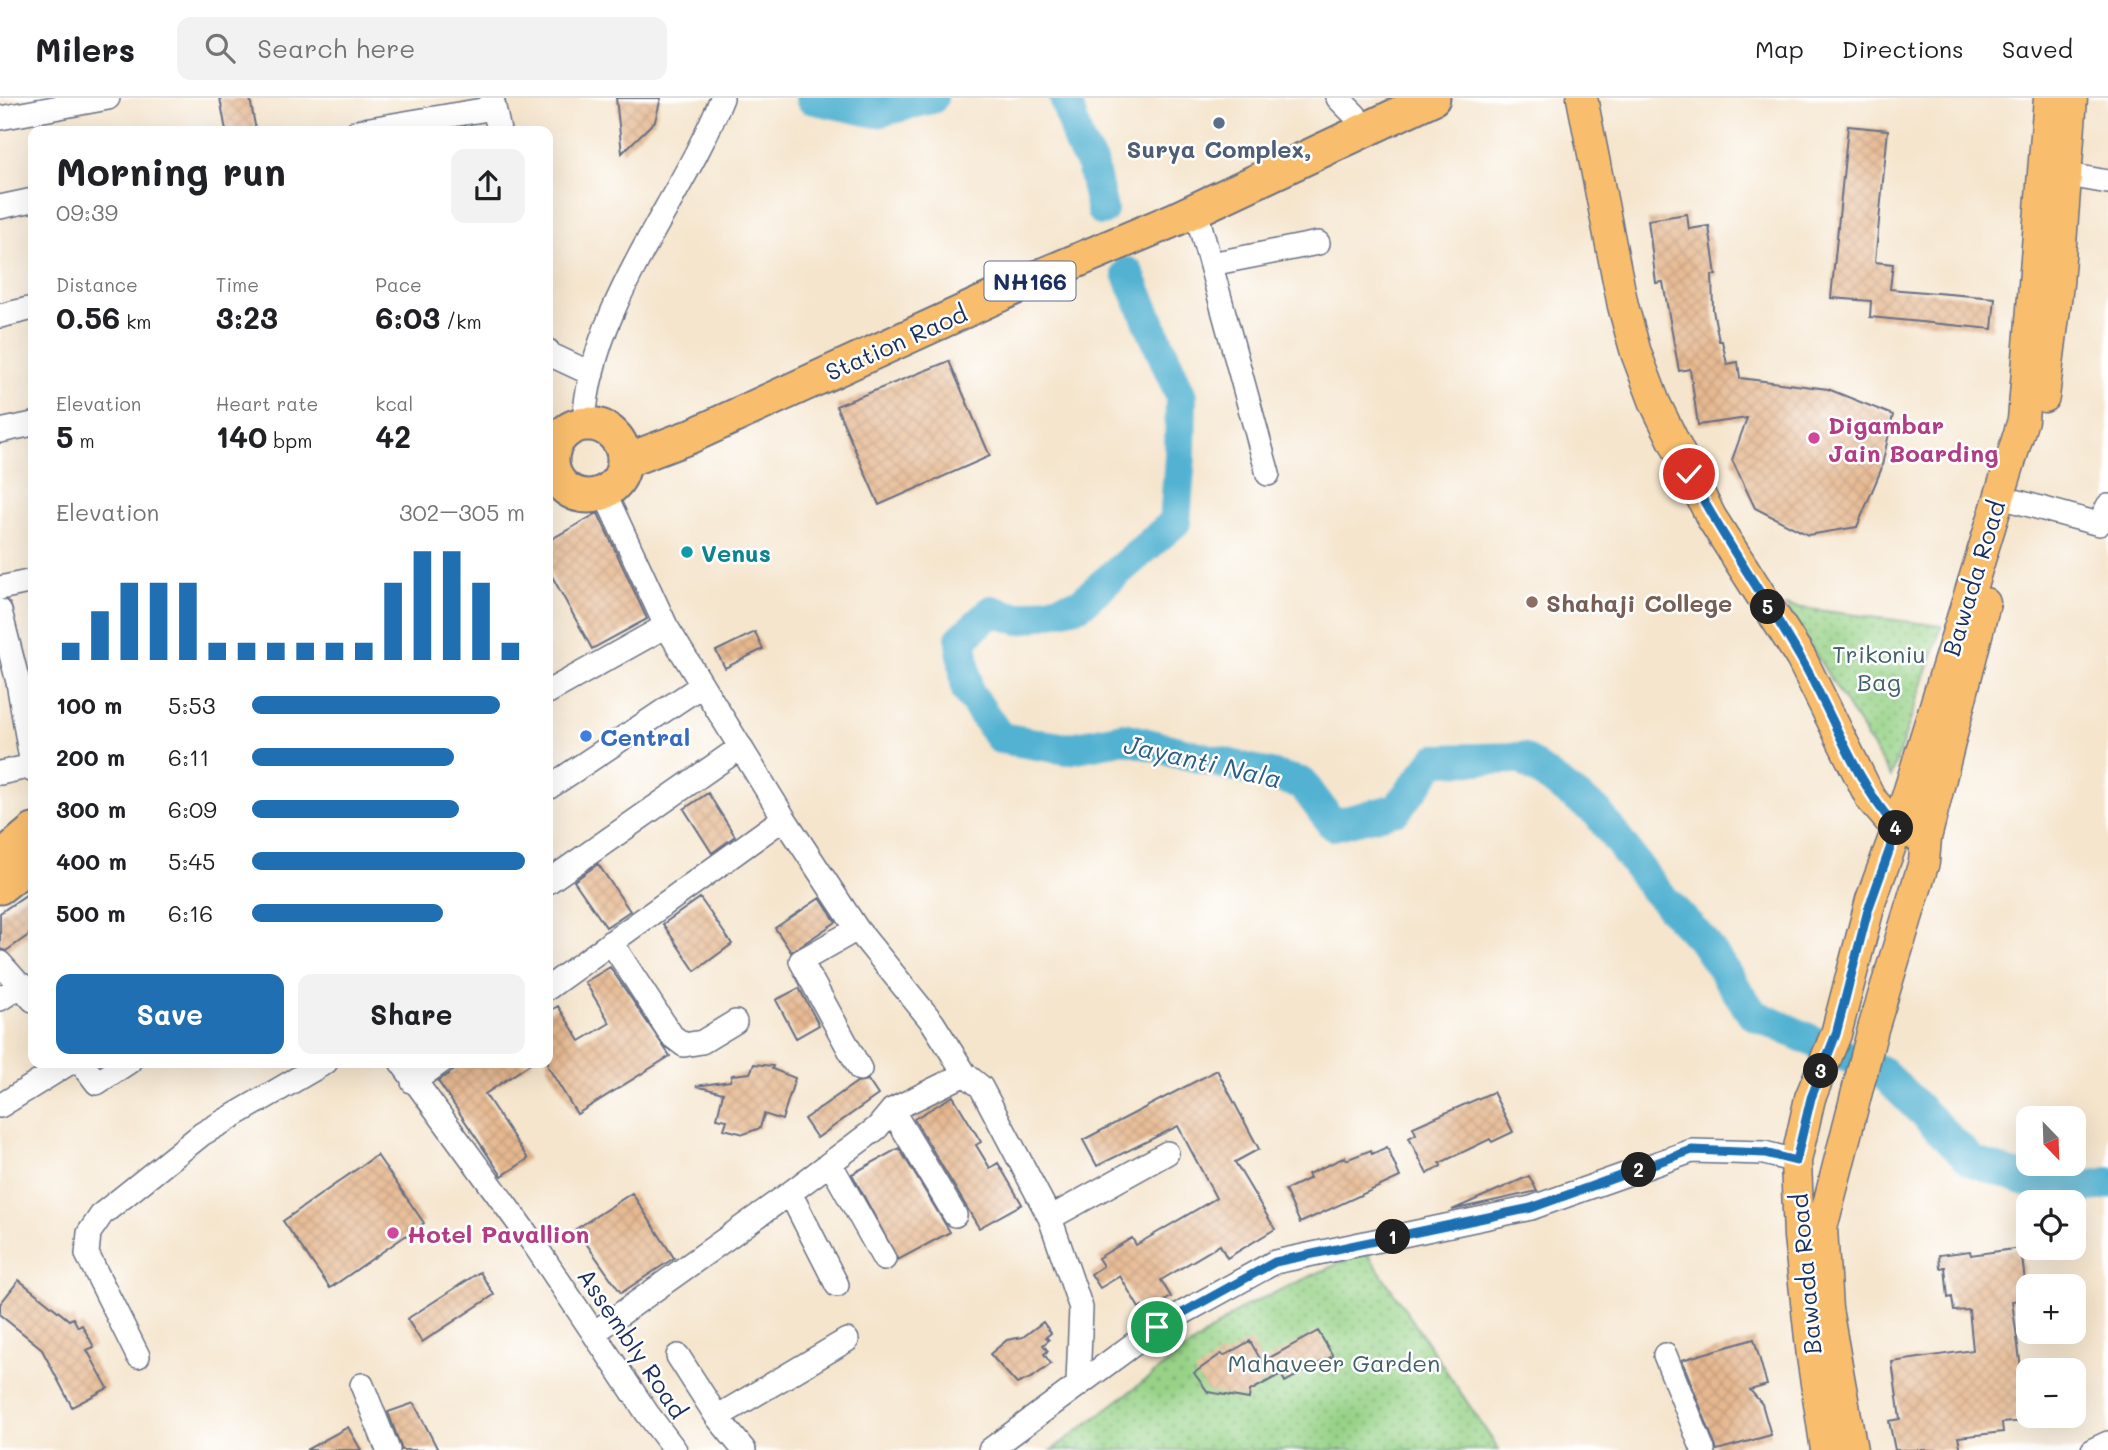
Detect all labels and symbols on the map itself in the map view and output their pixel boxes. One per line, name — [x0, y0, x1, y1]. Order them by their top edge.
marker: Surya Complex, — [1211, 115, 1227, 131]
place label: Surya Complex, — [1127, 133, 1312, 164]
road number: NH166 — [984, 262, 1076, 300]
street label: Station Raod — [820, 297, 972, 387]
place label: Digambar Jain Boarding — [1828, 409, 1998, 468]
marker: Digambar Jain Boarding — [1806, 430, 1822, 446]
pin — [1659, 444, 1719, 504]
street label: Bawada Road — [1935, 496, 2011, 660]
place label: Venus — [701, 537, 771, 568]
marker: Venus — [679, 544, 695, 560]
place label: Shahaji College — [1546, 587, 1732, 618]
pin: 5 — [1750, 589, 1786, 624]
marker: Shahaji College — [1524, 594, 1540, 610]
park label: Trikoniu Bag — [1832, 638, 1926, 697]
place label: Central — [600, 721, 690, 752]
water label: Jayanti Nala — [1121, 726, 1285, 796]
marker: Central — [578, 728, 594, 744]
pin: 4 — [1878, 810, 1913, 846]
pin: 3 — [1804, 1054, 1839, 1088]
north arrow — [2016, 1106, 2086, 1176]
pin: 2 — [1622, 1152, 1656, 1188]
street label: Bawada Road — [1783, 1192, 1827, 1356]
place label: Hotel Pavallion — [407, 1218, 589, 1249]
pin: 1 — [1376, 1220, 1410, 1254]
marker: Hotel Pavallion — [385, 1225, 401, 1241]
street label: Assembly Road — [571, 1262, 695, 1424]
pin — [1127, 1297, 1187, 1357]
park label: Mahaveer Garden — [1228, 1347, 1440, 1378]

